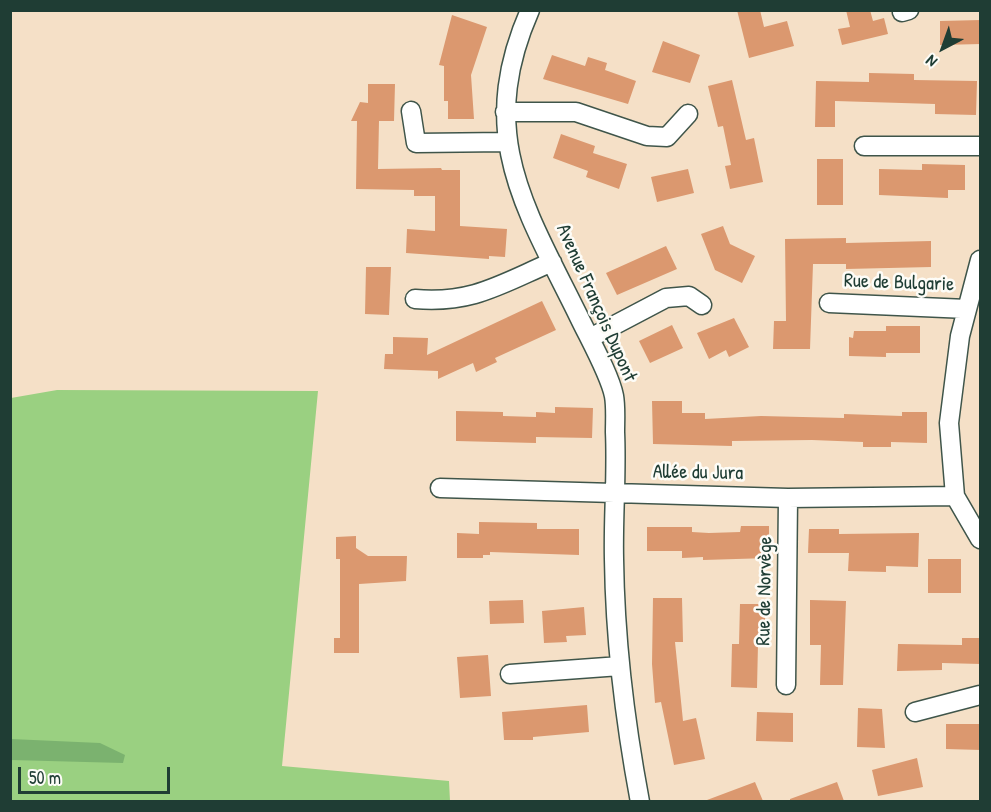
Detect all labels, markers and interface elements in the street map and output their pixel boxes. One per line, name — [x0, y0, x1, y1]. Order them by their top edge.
north arrow — [913, 18, 973, 78]
text: N — [921, 50, 942, 73]
street label: Avenue François Dupont — [550, 220, 642, 386]
street label: Rue de Bulgarie — [843, 269, 955, 297]
street label: Allée du Jura — [653, 460, 743, 486]
street label: Rue de Norvège — [752, 536, 778, 646]
scale bar — [21, 755, 172, 793]
text: 50 m — [29, 765, 61, 790]

